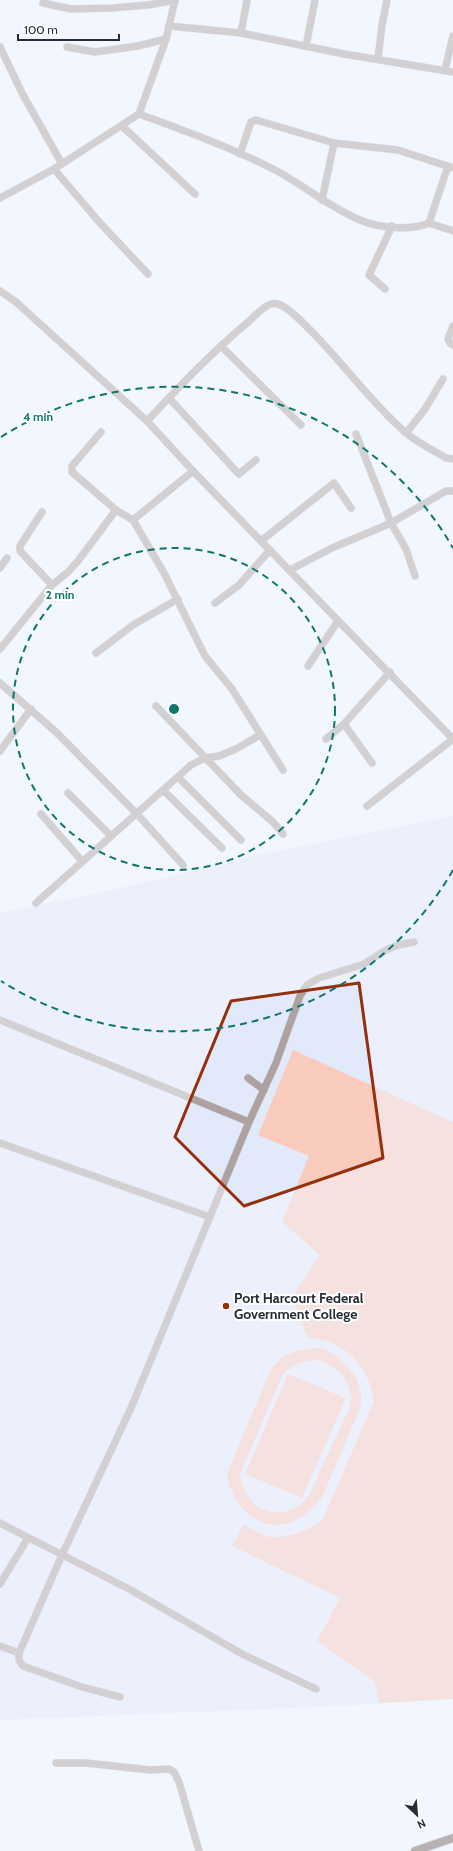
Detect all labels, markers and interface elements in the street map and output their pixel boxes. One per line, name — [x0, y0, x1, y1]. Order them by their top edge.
scale bar — [18, 16, 119, 42]
text: 100 m — [24, 22, 58, 37]
text: 4 min — [23, 409, 53, 424]
text: 2 min — [46, 587, 74, 602]
centre of rings — [167, 702, 181, 716]
place label: Port Harcourt Federal Government College — [234, 1289, 364, 1323]
marker: Port Harcourt Federal Government College — [221, 1301, 231, 1311]
north arrow — [397, 1795, 437, 1835]
text: N — [415, 1816, 428, 1832]

